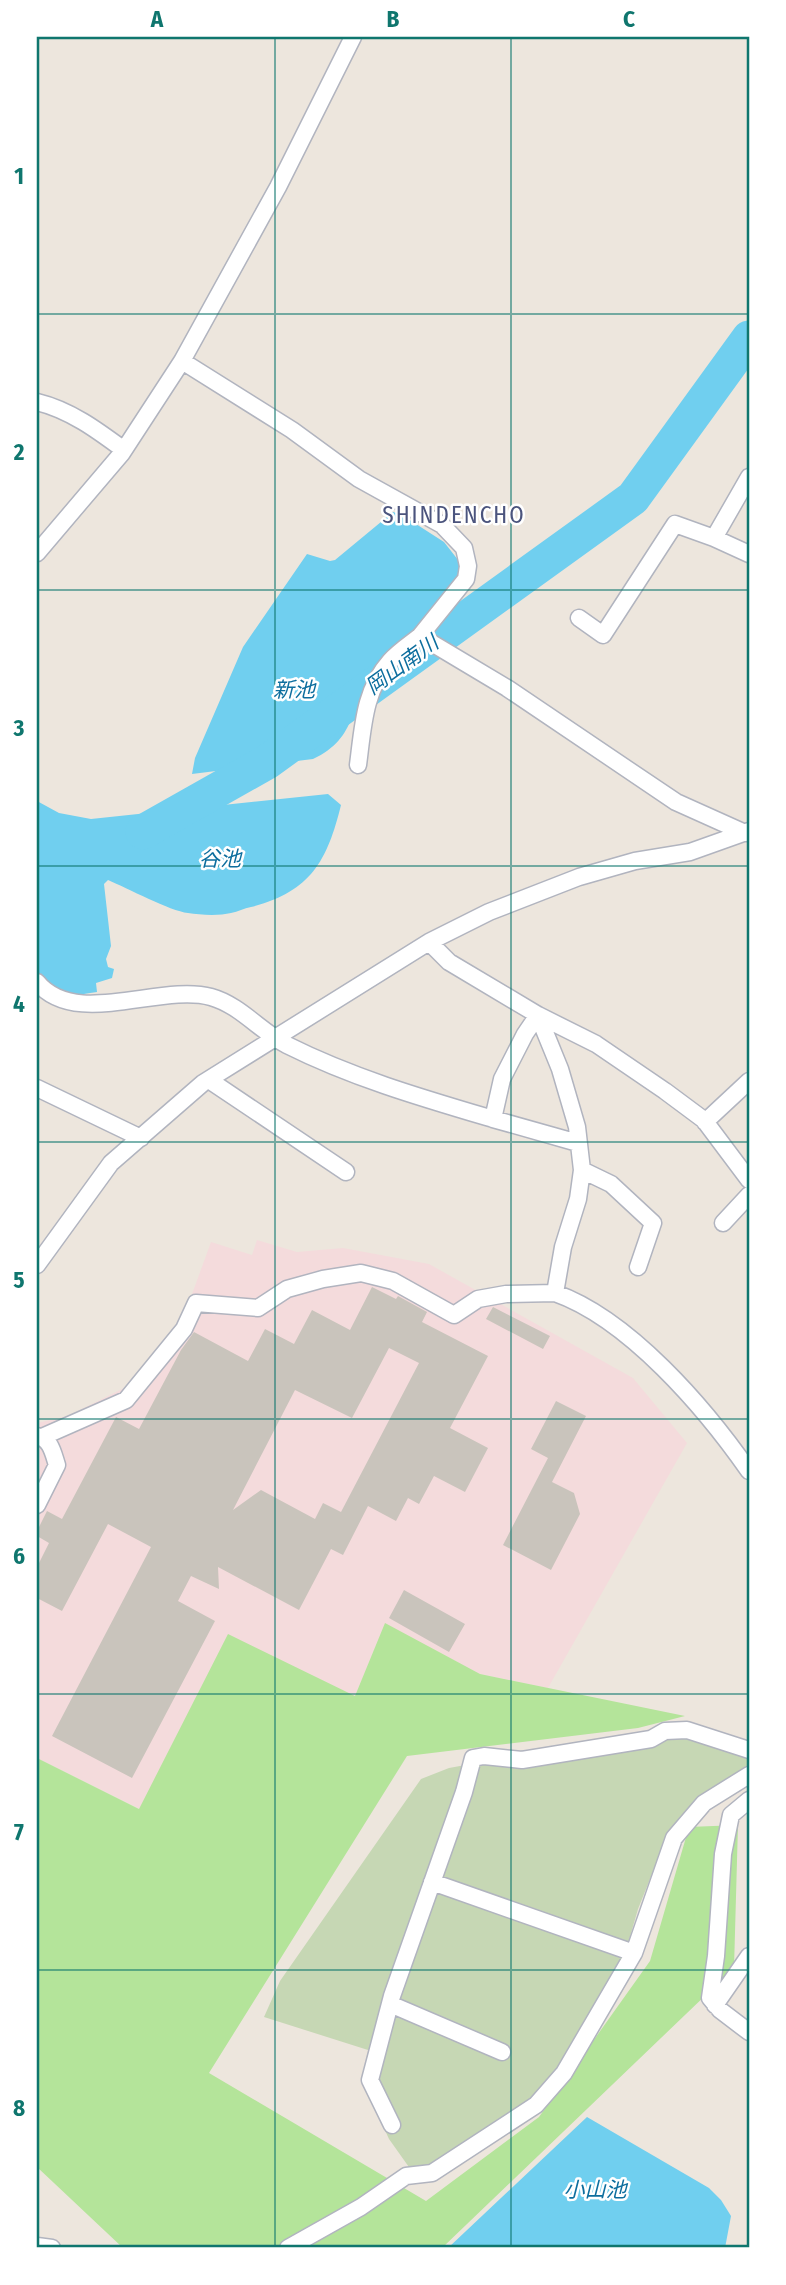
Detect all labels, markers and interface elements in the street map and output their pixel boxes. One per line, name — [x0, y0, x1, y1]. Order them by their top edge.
text: A — [150, 5, 164, 33]
text: B — [387, 5, 400, 33]
text: C — [623, 5, 635, 33]
text: 1 — [14, 162, 24, 190]
text: 2 — [13, 438, 25, 466]
district label: SHINDENCHO — [382, 501, 526, 529]
water label: 岡山南川 — [360, 629, 445, 700]
water label: 新池 — [273, 677, 317, 703]
text: 3 — [13, 714, 25, 742]
water label: 谷池 — [199, 846, 243, 872]
text: 4 — [13, 990, 25, 1018]
text: 5 — [13, 1266, 25, 1294]
text: 6 — [13, 1542, 25, 1570]
text: 7 — [14, 1818, 24, 1846]
text: 8 — [13, 2094, 25, 2122]
water label: 小山池 — [564, 2177, 628, 2203]

